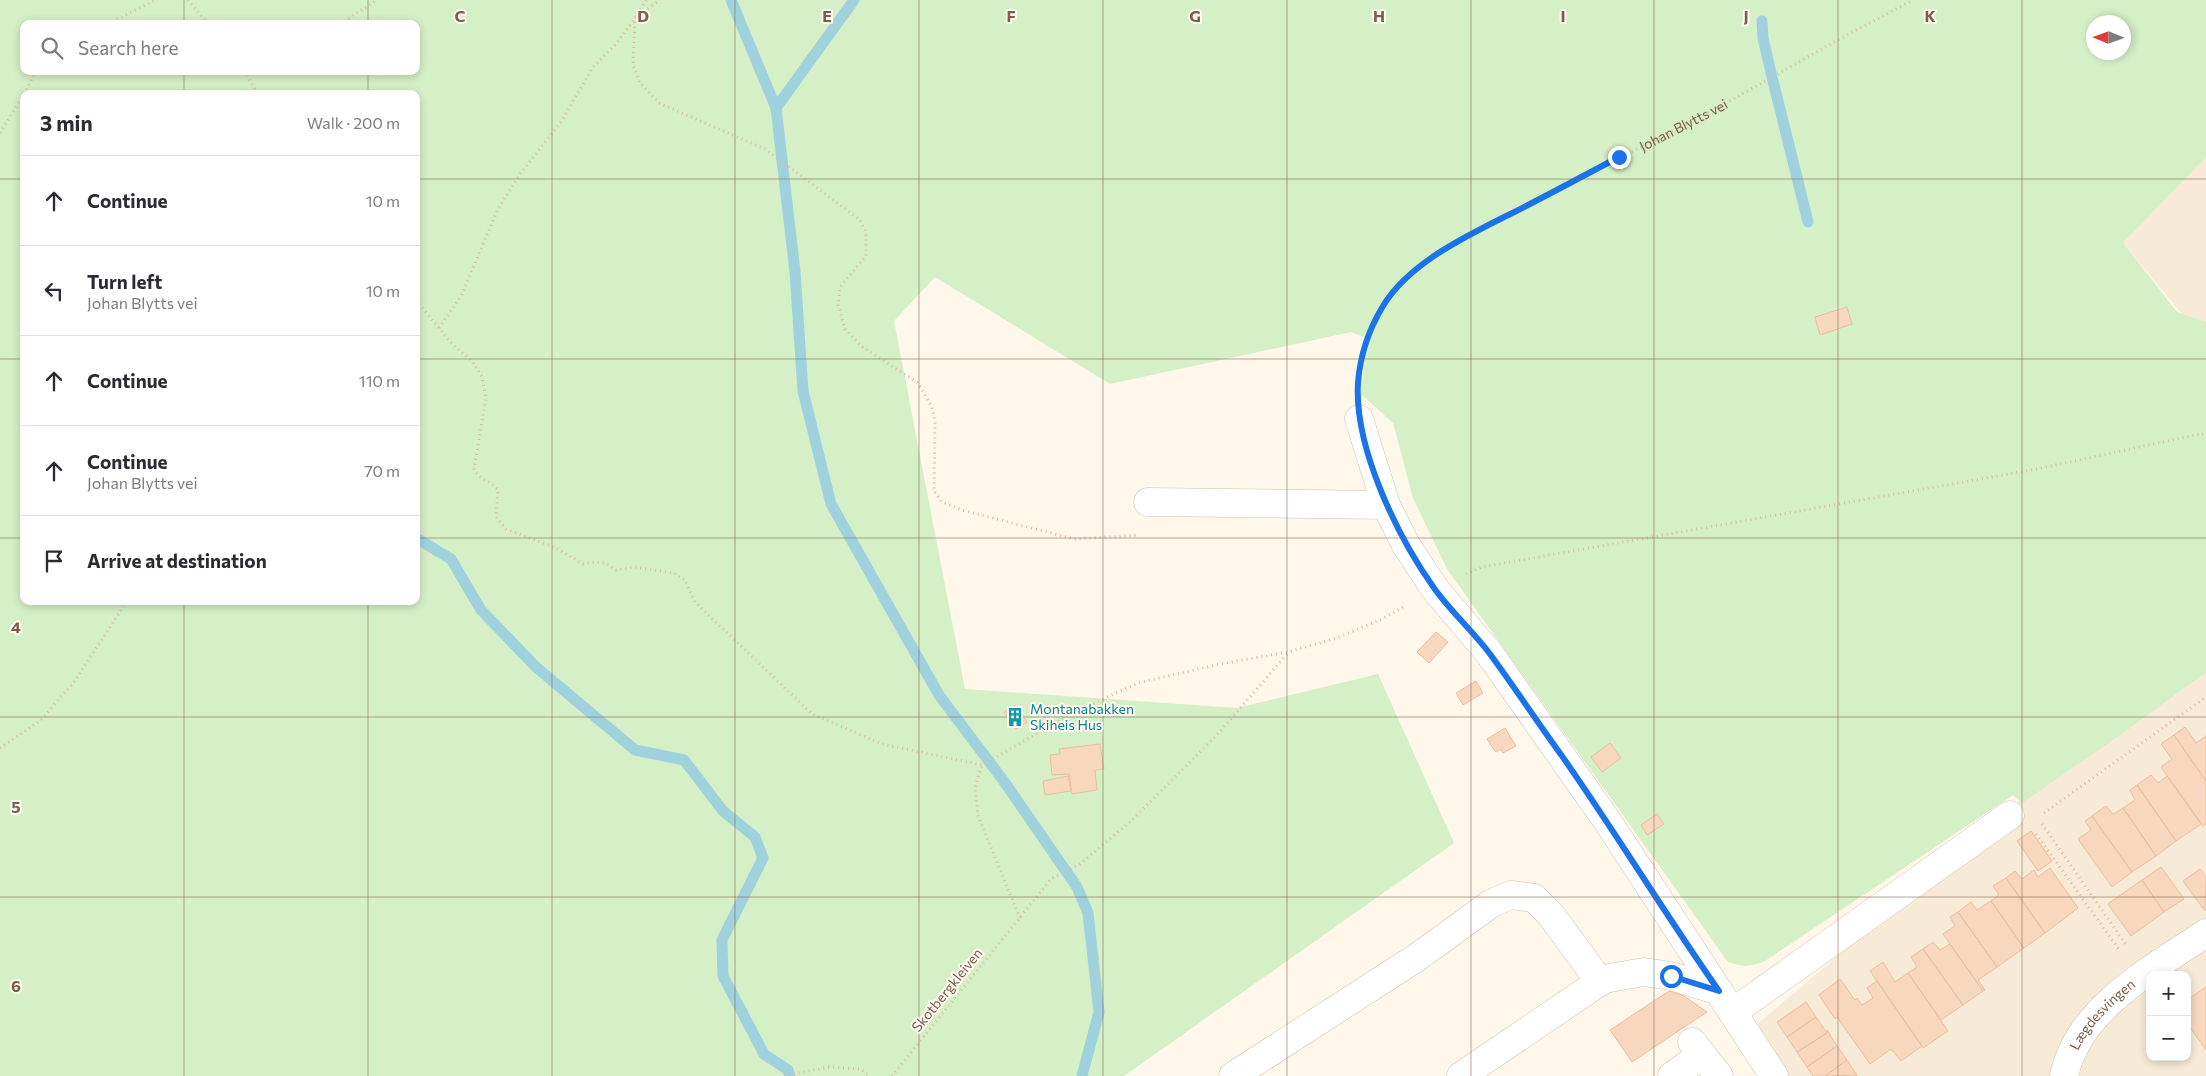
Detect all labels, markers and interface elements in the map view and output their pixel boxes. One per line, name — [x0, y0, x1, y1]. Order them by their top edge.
text: C — [455, 6, 466, 25]
text: D — [637, 6, 649, 25]
text: E — [822, 6, 832, 25]
text: F — [1006, 6, 1016, 25]
text: G — [1189, 6, 1201, 25]
text: H — [1373, 6, 1385, 25]
text: I — [1560, 6, 1566, 25]
text: J — [1743, 6, 1749, 25]
text: K — [1924, 6, 1936, 25]
north arrow — [2086, 15, 2131, 60]
search box — [20, 20, 420, 75]
icon: search — [38, 34, 66, 62]
text: Search here — [78, 36, 178, 59]
street label: Johan Blytts vei — [1636, 95, 1730, 155]
text: 3 min — [40, 110, 93, 135]
text: Walk · 200 m — [307, 113, 400, 132]
route end — [1608, 146, 1631, 169]
icon: ahead — [40, 187, 68, 215]
text: Continue — [87, 189, 167, 212]
text: 10 m — [366, 191, 400, 210]
text: Turn left — [87, 270, 162, 293]
icon: left — [40, 277, 68, 305]
text: 10 m — [366, 281, 400, 300]
text: Johan Blytts vei — [87, 293, 198, 312]
icon: ahead — [40, 367, 68, 395]
text: Continue — [87, 369, 167, 392]
text: 110 m — [359, 371, 400, 390]
text: Continue — [87, 450, 167, 473]
icon: ahead — [40, 457, 68, 485]
text: 70 m — [364, 461, 400, 480]
text: Johan Blytts vei — [87, 473, 198, 492]
icon: arrive — [40, 547, 68, 575]
text: Arrive at destination — [87, 549, 267, 572]
text: 4 — [11, 617, 21, 636]
place label: Montanabakken Skiheis Hus — [1030, 700, 1134, 733]
building icon: Montanabakken Skiheis Hus — [1004, 706, 1026, 728]
text: 5 — [11, 797, 21, 816]
street label: Skotbergkleiven — [908, 944, 986, 1035]
route start — [1660, 965, 1683, 988]
map controls — [2146, 971, 2191, 1061]
button: + — [2146, 971, 2191, 1016]
street label: Lægdesvingen — [2065, 975, 2138, 1053]
text: 6 — [11, 976, 21, 995]
button: − — [2146, 1016, 2191, 1061]

